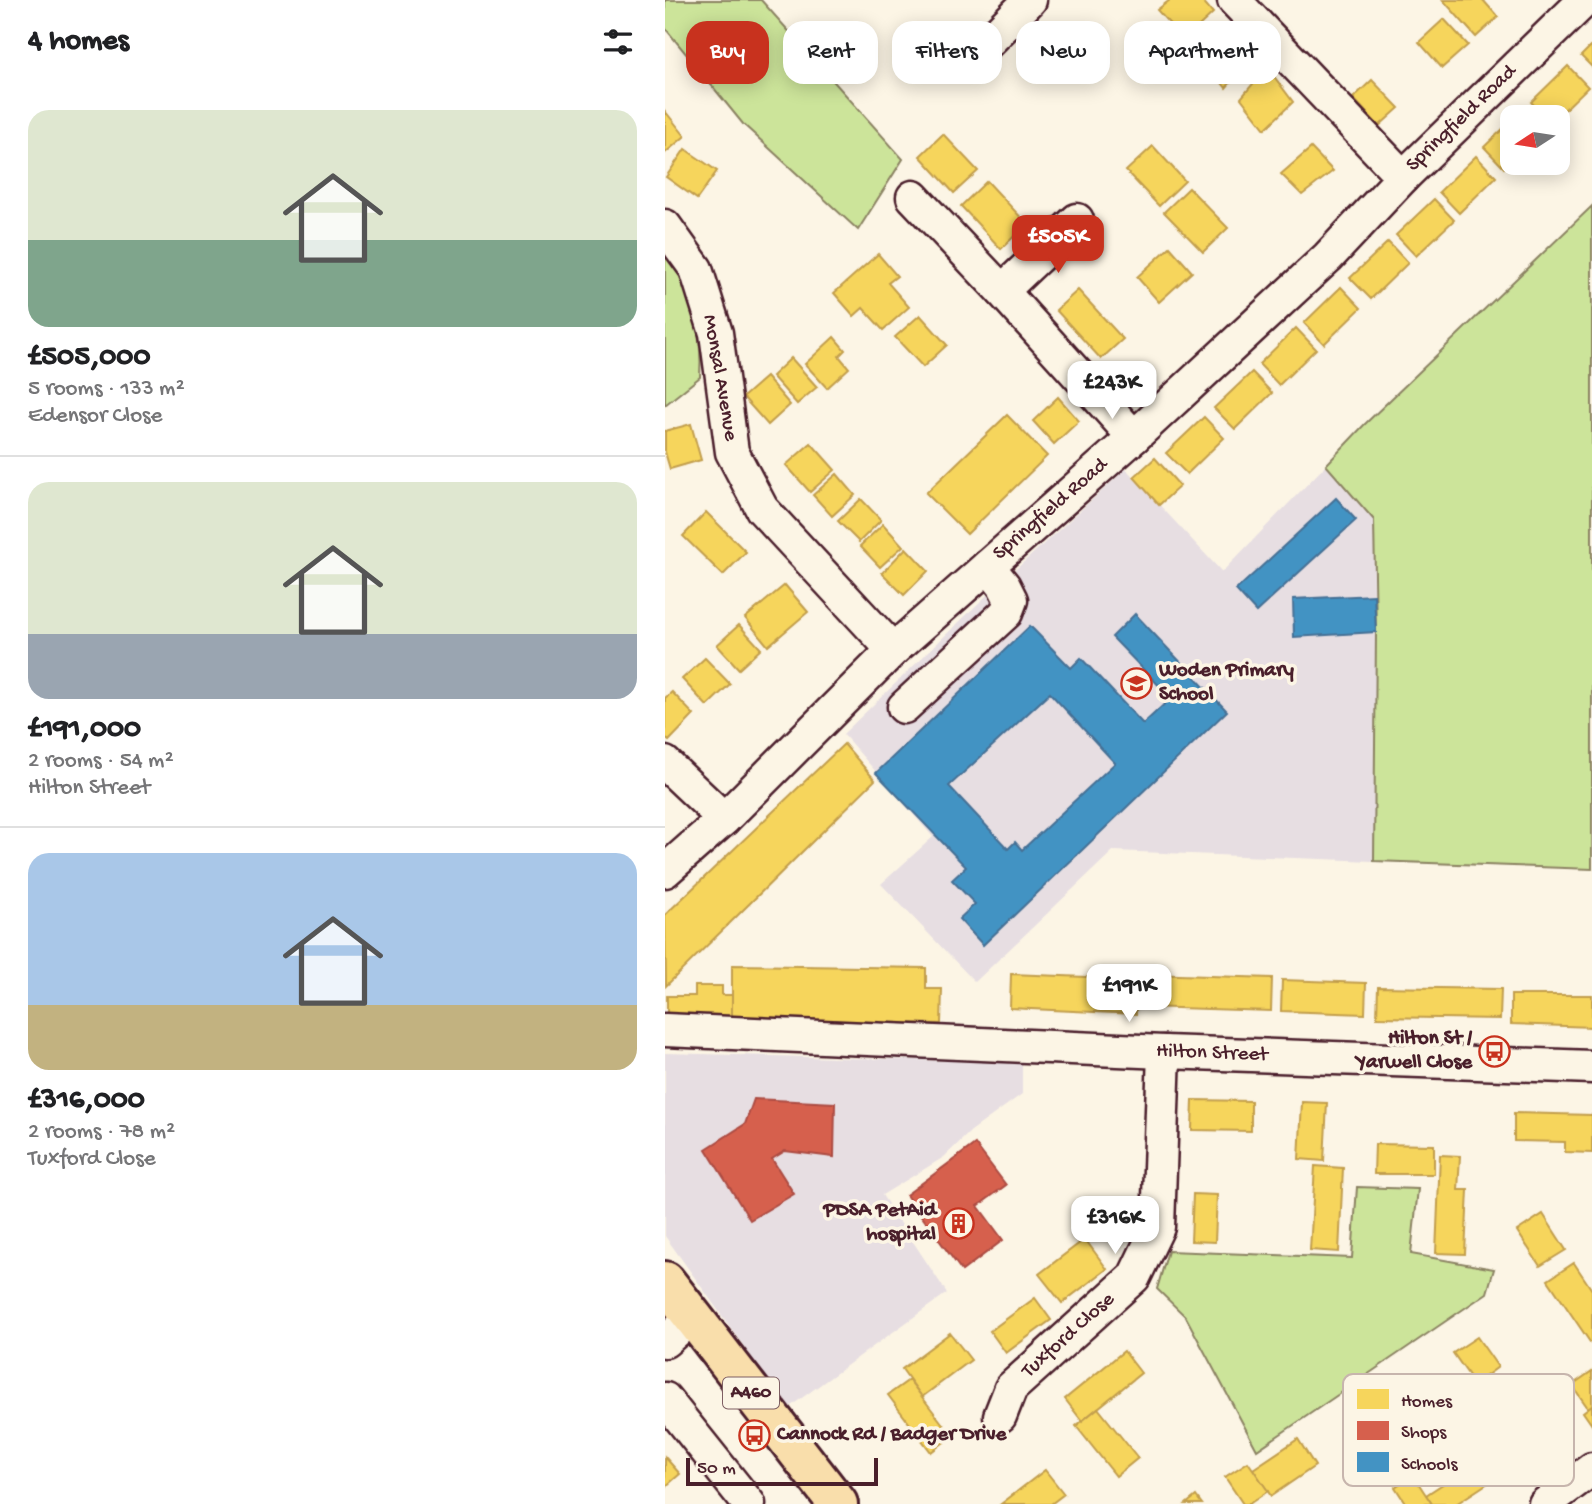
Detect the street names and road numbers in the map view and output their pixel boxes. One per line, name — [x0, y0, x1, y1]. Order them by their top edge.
street label: Springfield Road — [1402, 59, 1524, 178]
street label: Monsal Avenue — [696, 313, 743, 444]
street label: Springfield Road — [989, 452, 1115, 567]
street label: Hilton Street — [1156, 1040, 1271, 1069]
street label: Tuxford Close — [1017, 1287, 1122, 1385]
road number: A460 — [723, 1378, 779, 1408]

